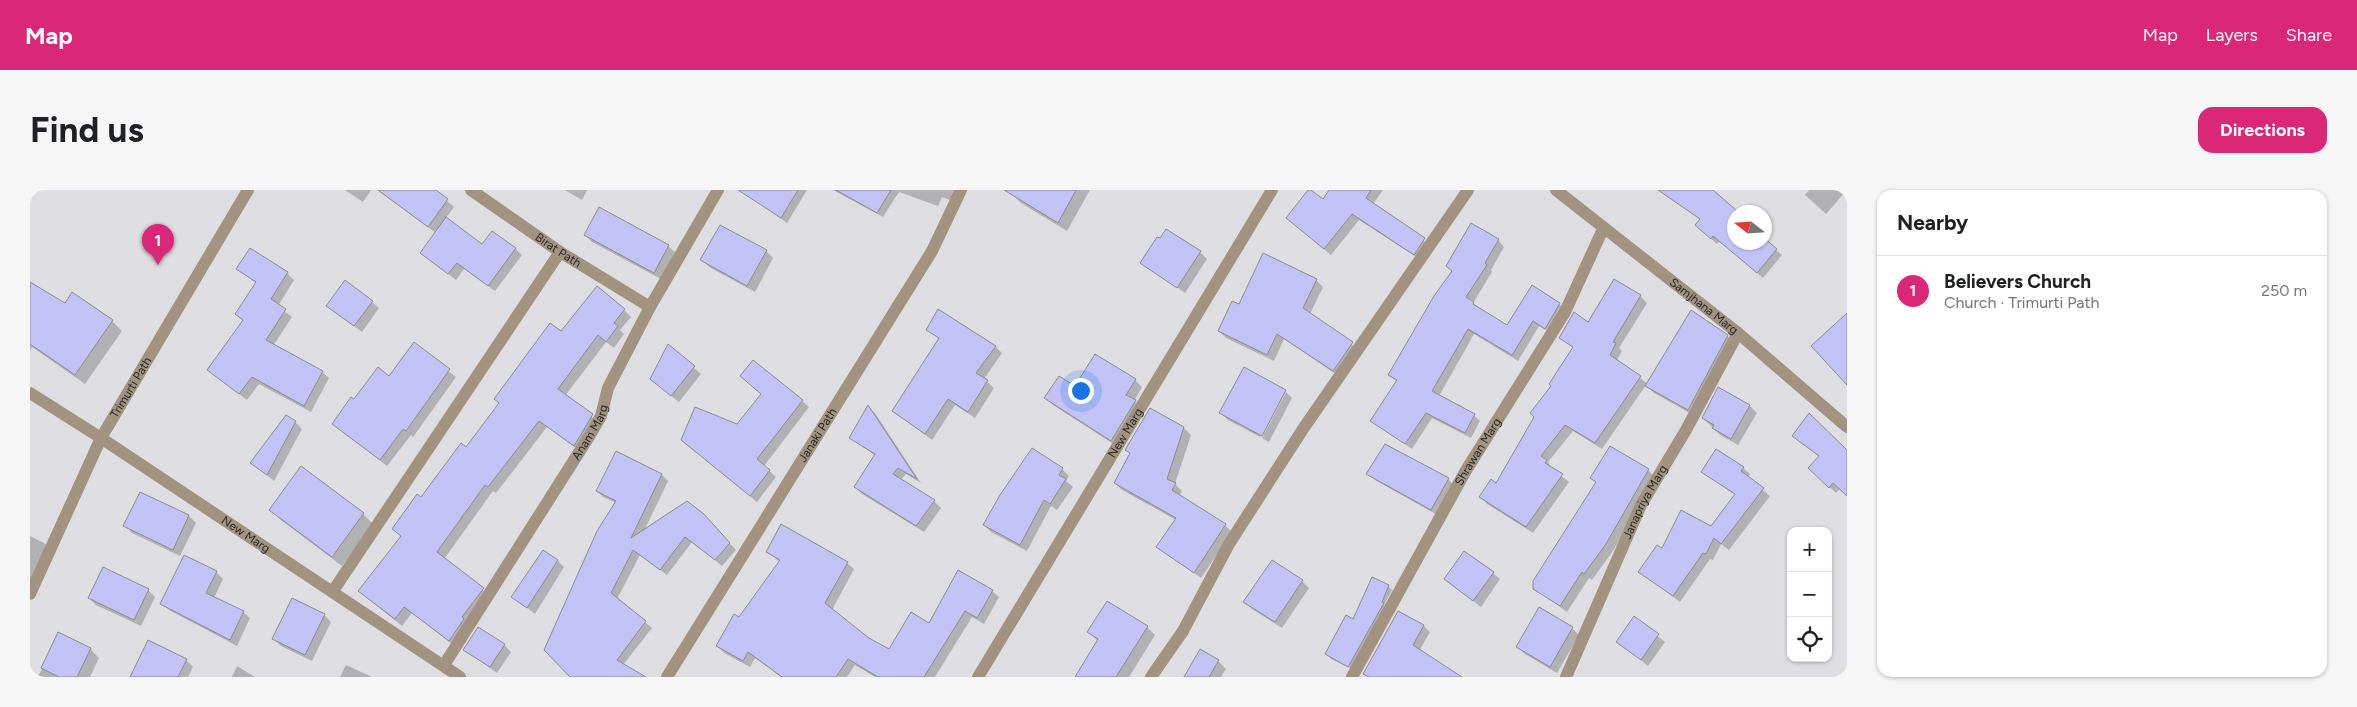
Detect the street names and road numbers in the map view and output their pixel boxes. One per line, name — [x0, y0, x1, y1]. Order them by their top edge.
street label: Birat Path — [533, 230, 584, 270]
street label: Samjhana Marg — [1667, 275, 1741, 337]
street label: Trimurti Path — [107, 354, 155, 421]
street label: Anam Marg — [569, 403, 611, 463]
street label: Janaki Path — [796, 405, 840, 465]
street label: New Marg — [1105, 406, 1146, 460]
street label: Shrawan Marg — [1452, 416, 1504, 488]
street label: Janapriya Marg — [1620, 463, 1670, 541]
street label: New Marg — [219, 513, 273, 556]

